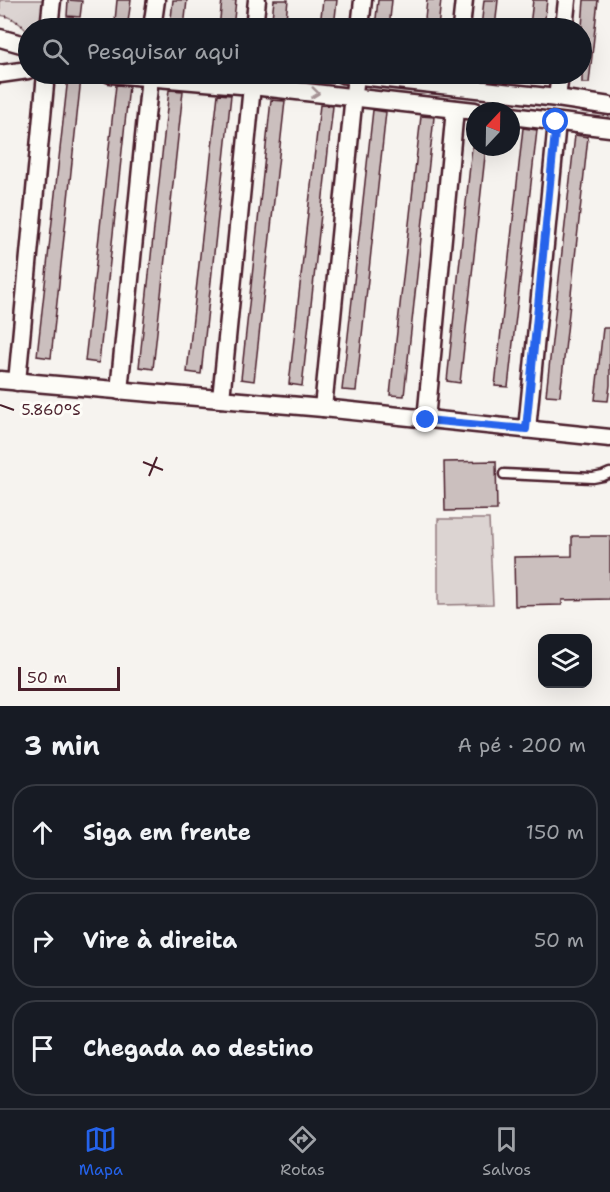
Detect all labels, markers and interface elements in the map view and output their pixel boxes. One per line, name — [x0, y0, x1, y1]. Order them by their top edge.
search box — [18, 18, 592, 84]
icon: search — [39, 35, 72, 68]
text: Pesquisar aqui — [87, 37, 240, 66]
one-way arrow — [310, 86, 319, 99]
north arrow — [466, 102, 520, 156]
route start — [542, 108, 568, 134]
text: 5.860°S — [21, 400, 81, 420]
route end — [412, 406, 438, 432]
map controls — [538, 634, 592, 688]
button: layers — [538, 634, 592, 688]
scale bar — [18, 664, 120, 692]
text: 50 m — [27, 667, 67, 688]
text: 3 min — [24, 728, 100, 763]
text: A pé · 200 m — [458, 732, 586, 758]
icon: ahead — [26, 816, 59, 849]
text: Siga em frente — [83, 818, 251, 847]
text: 150 m — [526, 819, 584, 845]
icon: right — [26, 924, 59, 957]
text: Vire à direita — [83, 926, 237, 955]
text: 50 m — [534, 927, 584, 953]
icon: arrive — [26, 1032, 59, 1065]
text: Chegada ao destino — [83, 1034, 314, 1063]
tab: Mapa — [79, 1123, 123, 1180]
tab: Rotas — [280, 1123, 325, 1180]
tab: Salvos — [482, 1123, 531, 1180]

